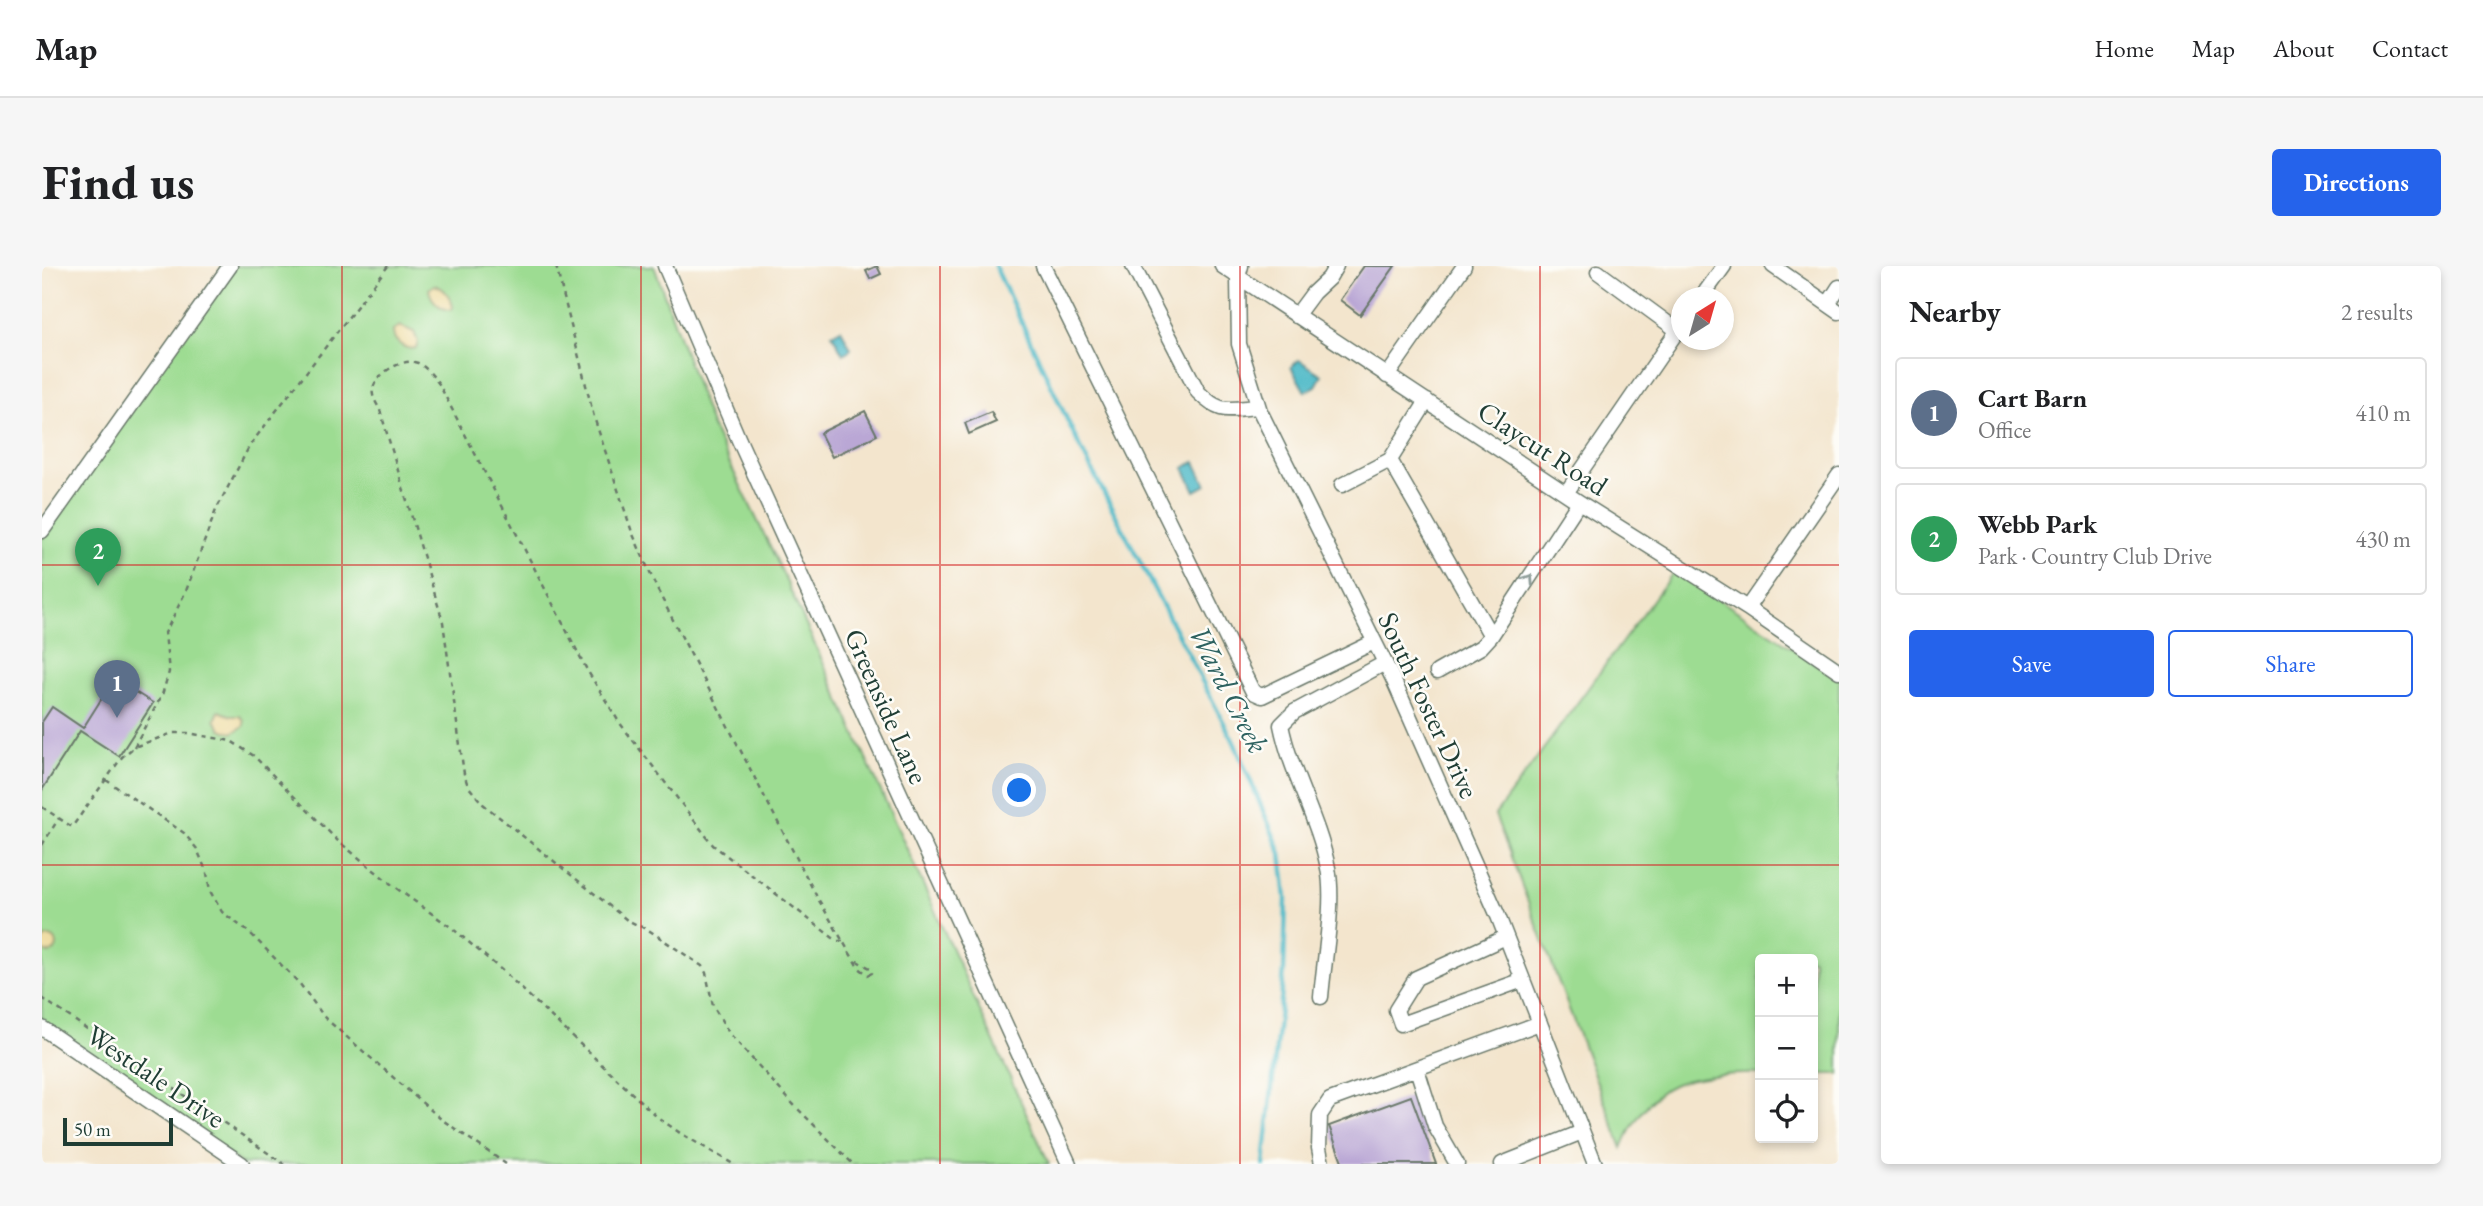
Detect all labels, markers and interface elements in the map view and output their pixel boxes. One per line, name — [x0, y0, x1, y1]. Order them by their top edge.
text: Map — [35, 27, 97, 70]
text: Home — [2094, 33, 2154, 64]
text: Map — [2192, 33, 2235, 64]
text: About — [2273, 33, 2334, 64]
text: Contact — [2372, 33, 2448, 64]
button: Directions — [2272, 149, 2441, 216]
text: Find us — [42, 150, 194, 214]
north arrow — [1671, 287, 1734, 350]
text: Nearby — [1909, 292, 2001, 331]
text: 2 results — [2341, 297, 2413, 327]
text: Cart Barn — [1978, 381, 2087, 415]
street label: Claycut Road — [1471, 393, 1616, 504]
text: 1 — [1928, 398, 1940, 428]
text: 410 m — [2355, 398, 2411, 428]
text: Office — [1978, 415, 2031, 445]
text: Webb Park — [1978, 507, 2097, 541]
text: 2 — [1928, 524, 1940, 554]
text: 430 m — [2355, 524, 2411, 554]
pin: 2 — [75, 528, 121, 586]
text: Park · Country Club Drive — [1978, 541, 2212, 571]
one-way arrow — [1520, 573, 1533, 586]
street label: South Foster Drive — [1370, 606, 1488, 804]
water label: Ward Creek — [1180, 618, 1278, 760]
street label: Greenside Lane — [837, 623, 937, 789]
button: Save — [1909, 630, 2154, 697]
button: Share — [2168, 630, 2413, 697]
pin: 1 — [94, 660, 140, 718]
your location — [1002, 773, 1036, 807]
map controls — [1755, 954, 1818, 1143]
button: + — [1755, 954, 1818, 1017]
street label: Westdale Drive — [80, 1016, 232, 1136]
button: − — [1755, 1017, 1818, 1080]
button: locate — [1755, 1080, 1818, 1143]
scale bar — [63, 1115, 173, 1147]
text: 50 m — [74, 1117, 111, 1142]

